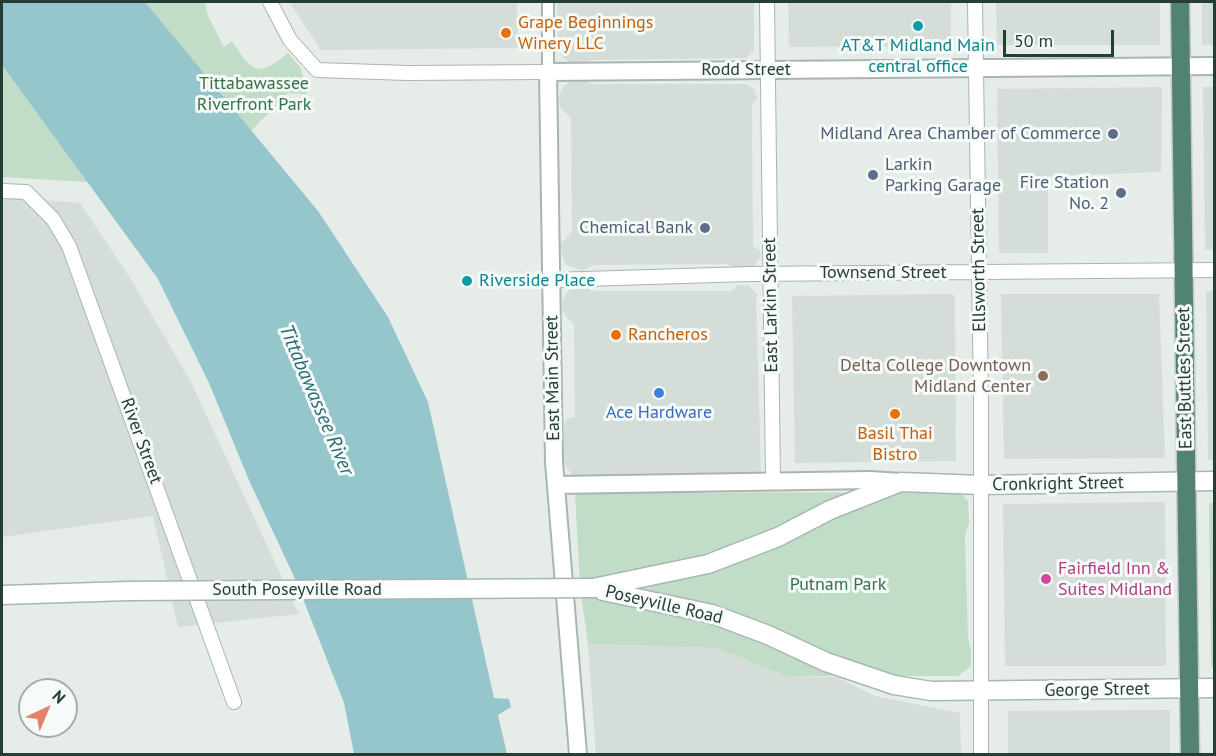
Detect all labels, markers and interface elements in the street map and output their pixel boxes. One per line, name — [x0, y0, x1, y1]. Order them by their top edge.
place label: Grape Beginnings Winery LLC — [518, 12, 653, 54]
scale bar — [1006, 18, 1117, 56]
marker: AT&T Midland Main central office — [911, 19, 925, 33]
marker: Grape Beginnings Winery LLC — [499, 26, 513, 40]
text: 50 m — [1014, 29, 1053, 52]
place label: AT&T Midland Main central office — [841, 35, 995, 78]
street label: Rodd Street — [701, 59, 791, 81]
park label: Tittabawassee Riverfront Park — [197, 73, 311, 116]
place label: Midland Area Chamber of Commerce — [820, 123, 1101, 145]
marker: Midland Area Chamber of Commerce — [1106, 127, 1120, 141]
place label: Larkin Parking Garage — [885, 154, 1001, 196]
marker: Larkin Parking Garage — [866, 168, 880, 182]
place label: Fire Station No. 2 — [1020, 172, 1109, 214]
marker: Fire Station No. 2 — [1114, 186, 1128, 200]
street label: Ellsworth Street — [967, 208, 991, 332]
place label: Chemical Bank — [579, 217, 693, 239]
marker: Chemical Bank — [698, 221, 712, 235]
street label: East Larkin Street — [759, 237, 783, 373]
street label: Townsend Street — [819, 262, 947, 284]
place label: Riverside Place — [479, 270, 595, 292]
marker: Riverside Place — [460, 274, 474, 288]
street label: East Buttles Street — [1173, 307, 1197, 449]
street label: East Main Street — [541, 315, 565, 441]
water label: Tittabawassee River — [273, 321, 359, 479]
place label: Rancheros — [628, 324, 708, 346]
marker: Rancheros — [609, 328, 623, 342]
place label: Delta College Downtown Midland Center — [840, 355, 1031, 398]
marker: Delta College Downtown Midland Center — [1036, 369, 1050, 383]
marker: Ace Hardware — [652, 386, 666, 400]
street label: River Street — [115, 395, 167, 487]
place label: Ace Hardware — [606, 402, 712, 424]
marker: Basil Thai Bistro — [888, 407, 902, 421]
place label: Basil Thai Bistro — [857, 423, 933, 466]
street label: Cronkright Street — [992, 472, 1124, 496]
place label: Fairfield Inn & Suites Midland — [1058, 558, 1172, 600]
marker: Fairfield Inn & Suites Midland — [1039, 572, 1053, 586]
park label: Putnam Park — [790, 574, 886, 596]
street label: South Poseyville Road — [212, 579, 382, 601]
street label: Poseyville Road — [603, 581, 725, 629]
north arrow — [18, 678, 78, 738]
street label: George Street — [1044, 678, 1150, 702]
text: N — [48, 686, 70, 707]

